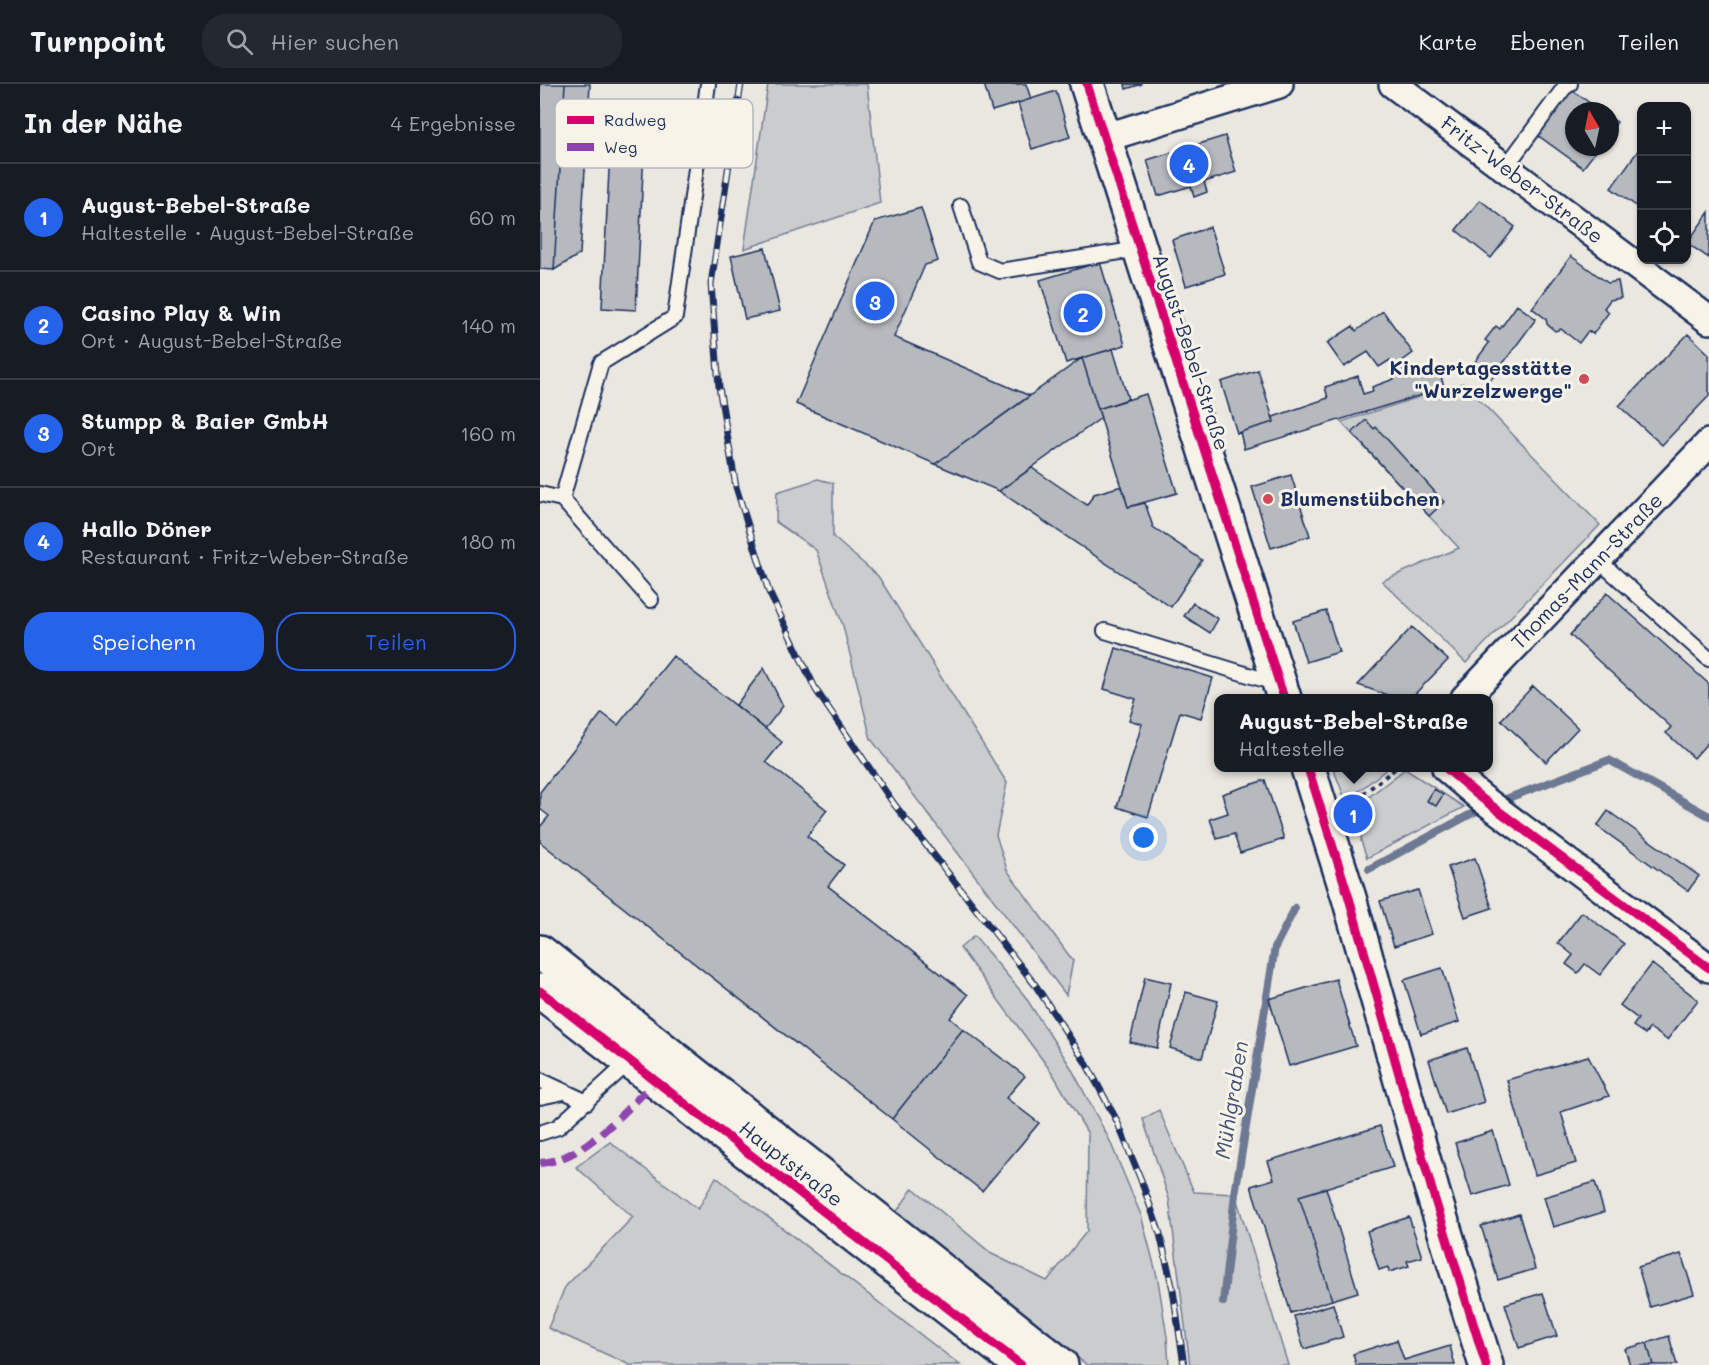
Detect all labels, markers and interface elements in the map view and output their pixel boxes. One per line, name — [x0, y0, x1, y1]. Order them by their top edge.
search box — [202, 14, 622, 68]
text: Turnpoint — [30, 23, 166, 59]
icon: search — [223, 25, 256, 58]
text: Hier suchen — [271, 27, 399, 56]
text: Karte — [1419, 28, 1477, 55]
text: Ebenen — [1510, 28, 1585, 55]
text: Teilen — [1618, 28, 1679, 55]
legend — [555, 99, 753, 168]
north arrow — [1565, 102, 1619, 156]
map controls — [1637, 102, 1691, 264]
button: + — [1637, 102, 1691, 156]
text: In der Nähe — [24, 106, 183, 140]
text: Radweg — [604, 109, 666, 130]
text: 4 Ergebnisse — [391, 110, 516, 136]
street label: Fritz-Weber-Straße — [1436, 110, 1609, 249]
text: Weg — [604, 136, 637, 157]
pin: 4 — [1170, 142, 1208, 187]
button: − — [1637, 156, 1691, 210]
text: August-Bebel-Straße — [81, 190, 310, 219]
text: 1 — [39, 204, 48, 230]
text: 60 m — [469, 204, 516, 230]
button: locate — [1637, 210, 1691, 264]
text: Haltestelle · August-Bebel-Straße — [81, 219, 414, 245]
street label: August-Bebel-Straße — [1148, 250, 1236, 453]
pin: 3 — [856, 278, 894, 324]
pin: 2 — [1064, 290, 1102, 336]
text: Casino Play & Win — [81, 298, 281, 327]
text: 2 — [38, 312, 49, 338]
text: 140 m — [461, 312, 516, 338]
text: Ort · August-Bebel-Straße — [81, 327, 342, 353]
place label: Kindertagesstätte "Wurzelzwerge" — [1390, 354, 1572, 403]
marker: Kindertagesstätte "Wurzelzwerge" — [1577, 372, 1591, 386]
text: Stumpp & Baier GmbH — [81, 406, 329, 435]
text: 3 — [38, 420, 50, 446]
text: 160 m — [460, 420, 516, 446]
text: Ort — [81, 435, 116, 461]
place label: Blumenstübchen — [1280, 485, 1440, 511]
street label: Thomas-Mann-Straße — [1505, 487, 1668, 654]
marker: Blumenstübchen — [1261, 492, 1275, 506]
text: Hallo Döner — [81, 514, 212, 543]
text: 4 — [37, 528, 50, 554]
text: 180 m — [460, 528, 516, 554]
text: Restaurant · Fritz-Weber-Straße — [81, 543, 409, 569]
button: Speichern — [24, 612, 264, 671]
button: Teilen — [276, 612, 516, 671]
popup — [1214, 694, 1493, 772]
text: August-Bebel-Straße — [1239, 706, 1468, 735]
text: Haltestelle — [1239, 735, 1345, 761]
pin: 1 — [1334, 792, 1372, 836]
your location — [1129, 823, 1158, 852]
water label: Mühlgraben — [1208, 1039, 1253, 1161]
street label: Hauptstraße — [734, 1115, 849, 1212]

